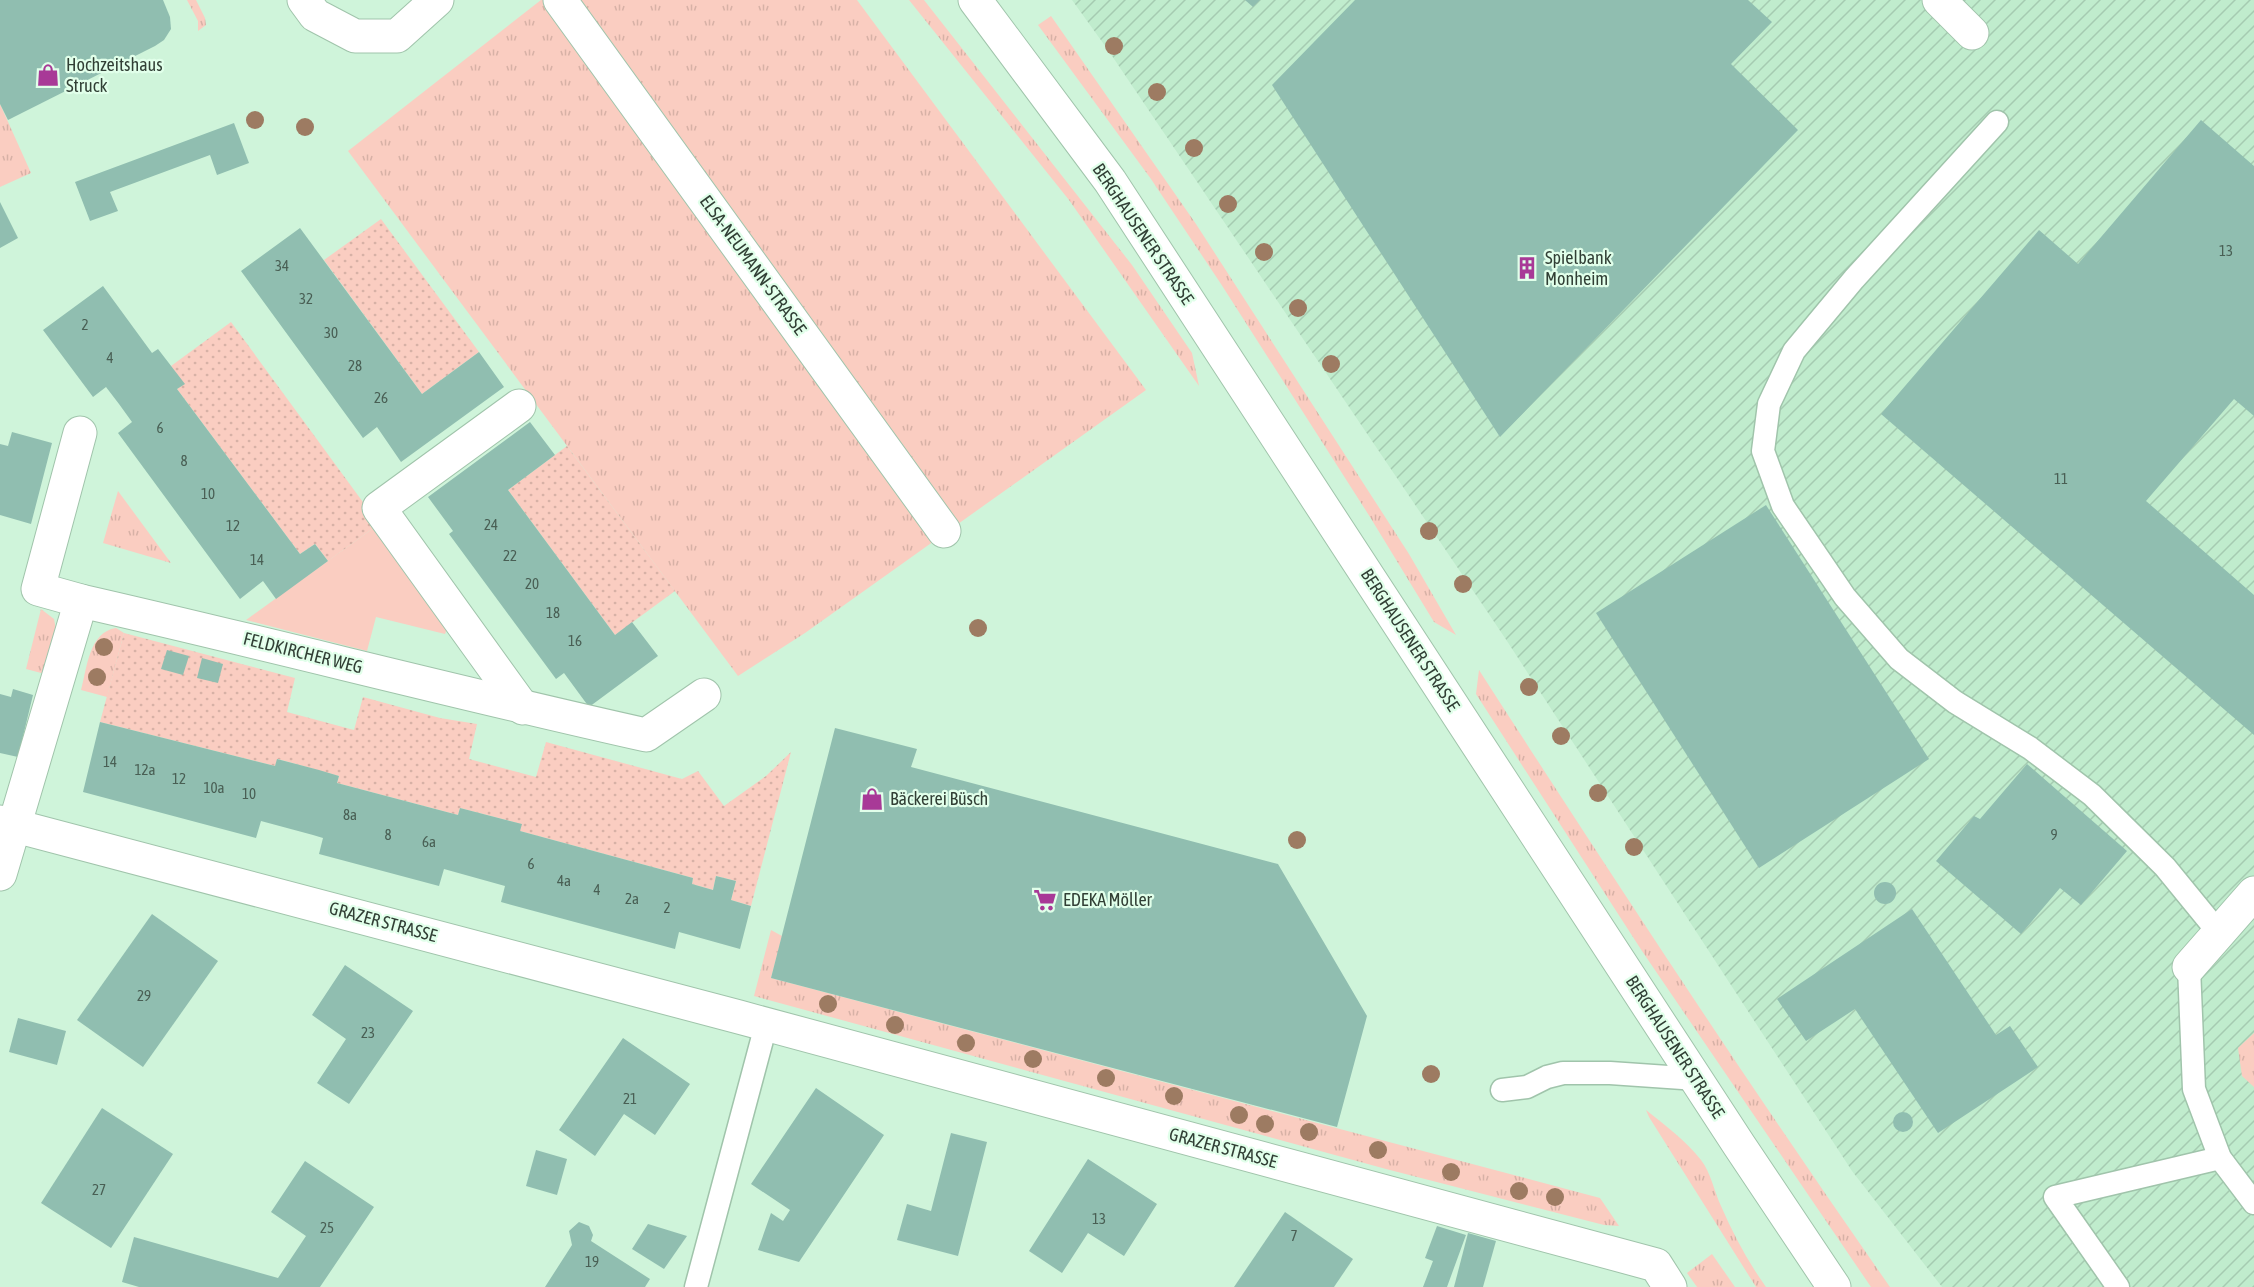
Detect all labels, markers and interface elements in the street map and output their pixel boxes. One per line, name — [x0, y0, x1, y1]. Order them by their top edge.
place label: Hochzeitshaus Struck — [66, 54, 163, 96]
shop icon: Hochzeitshaus Struck — [35, 62, 61, 88]
street label: BERGHAUSENER STRASSE — [1088, 159, 1199, 308]
street label: ELSA-NEUMANN-STRASSE — [696, 191, 811, 339]
house number: 13 — [2219, 242, 2233, 259]
place label: Spielbank Monheim — [1545, 247, 1612, 289]
building icon: Spielbank Monheim — [1514, 255, 1540, 281]
house number: 34 — [275, 257, 289, 274]
house number: 32 — [299, 290, 313, 307]
house number: 2 — [81, 316, 89, 333]
house number: 30 — [324, 324, 338, 341]
house number: 4 — [106, 349, 114, 366]
house number: 28 — [348, 357, 362, 374]
house number: 26 — [374, 389, 388, 406]
house number: 6 — [156, 419, 164, 436]
house number: 8 — [180, 452, 188, 469]
house number: 11 — [2054, 470, 2068, 487]
house number: 10 — [201, 485, 215, 502]
house number: 24 — [484, 516, 498, 533]
house number: 12 — [226, 517, 240, 534]
house number: 22 — [503, 547, 517, 564]
house number: 14 — [250, 551, 264, 568]
street label: BERGHAUSENER STRASSE — [1357, 565, 1464, 715]
house number: 20 — [525, 575, 539, 592]
house number: 18 — [546, 604, 560, 621]
street label: FELDKIRCHER WEG — [241, 628, 365, 677]
house number: 16 — [568, 632, 582, 649]
house number: 14 — [103, 753, 117, 770]
house number: 12a — [134, 761, 156, 778]
house number: 12 — [172, 770, 186, 787]
house number: 10a — [203, 779, 225, 796]
house number: 10 — [242, 785, 256, 802]
shop icon: Bäckerei Büsch — [859, 786, 885, 812]
place label: Bäckerei Büsch — [890, 788, 988, 809]
house number: 8a — [343, 806, 357, 823]
house number: 8 — [384, 826, 392, 843]
house number: 9 — [2050, 826, 2058, 843]
house number: 6a — [422, 833, 436, 850]
house number: 6 — [527, 855, 535, 872]
house number: 4a — [557, 872, 571, 889]
house number: 4 — [593, 881, 601, 898]
supermarket icon: EDEKA Möller — [1032, 887, 1058, 913]
place label: EDEKA Möller — [1063, 889, 1153, 910]
house number: 2a — [625, 890, 639, 907]
street label: GRAZER STRASSE — [327, 897, 440, 946]
house number: 2 — [663, 899, 671, 916]
street label: BERGHAUSENER STRASSE — [1622, 972, 1729, 1122]
house number: 29 — [137, 987, 151, 1004]
house number: 23 — [361, 1024, 375, 1041]
house number: 21 — [623, 1090, 637, 1107]
street label: GRAZER STRASSE — [1167, 1123, 1280, 1172]
house number: 27 — [92, 1181, 106, 1198]
house number: 13 — [1092, 1210, 1106, 1227]
house number: 25 — [320, 1219, 334, 1236]
house number: 7 — [1290, 1227, 1298, 1244]
house number: 19 — [585, 1253, 599, 1270]

